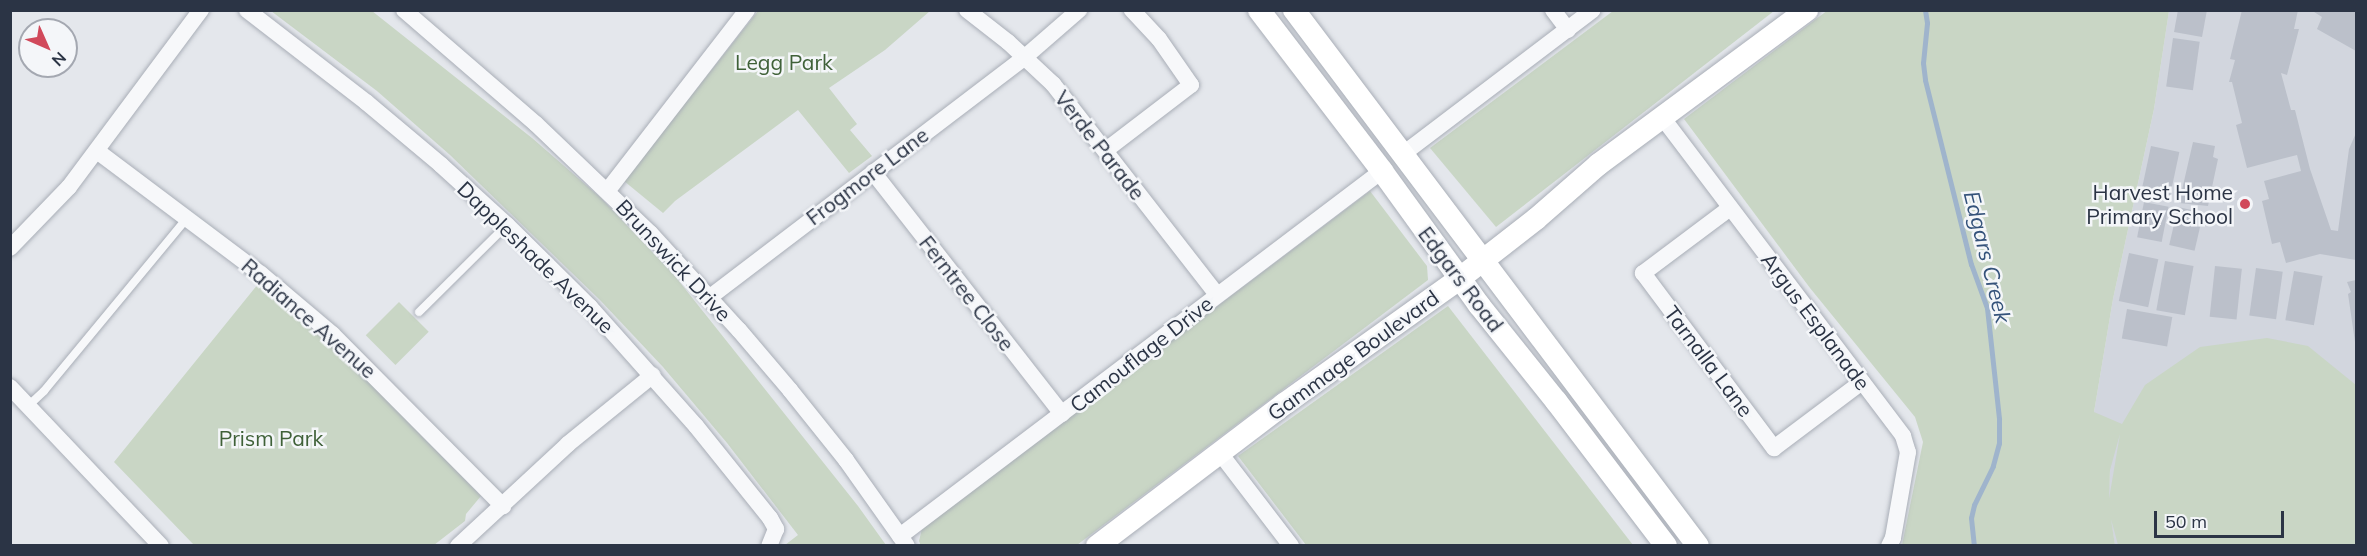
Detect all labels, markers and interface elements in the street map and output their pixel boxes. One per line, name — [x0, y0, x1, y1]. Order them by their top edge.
north arrow — [18, 18, 78, 78]
text: N — [48, 48, 71, 71]
park label: Legg Park — [735, 49, 833, 75]
street label: Verde Parade — [1050, 85, 1150, 205]
street label: Frogmore Lane — [801, 122, 933, 230]
street label: Dappleshade Avenue — [452, 176, 620, 338]
place label: Harvest Home Primary School — [2086, 179, 2233, 229]
water label: Edgars Creek — [1958, 188, 2016, 326]
street label: Brunswick Drive — [611, 194, 737, 326]
marker: Harvest Home Primary School — [2238, 197, 2252, 211]
street label: Edgars Road — [1413, 221, 1509, 337]
street label: Ferntree Close — [914, 230, 1020, 356]
street label: Argus Esplanade — [1756, 247, 1876, 395]
street label: Radiance Avenue — [237, 253, 381, 383]
street label: Gammage Boulevard — [1263, 284, 1443, 426]
street label: Camouflage Drive — [1065, 290, 1217, 418]
street label: Tarnalla Lane — [1659, 301, 1759, 421]
park label: Prism Park — [219, 425, 323, 451]
scale bar — [2157, 499, 2288, 537]
text: 50 m — [2165, 510, 2207, 533]

